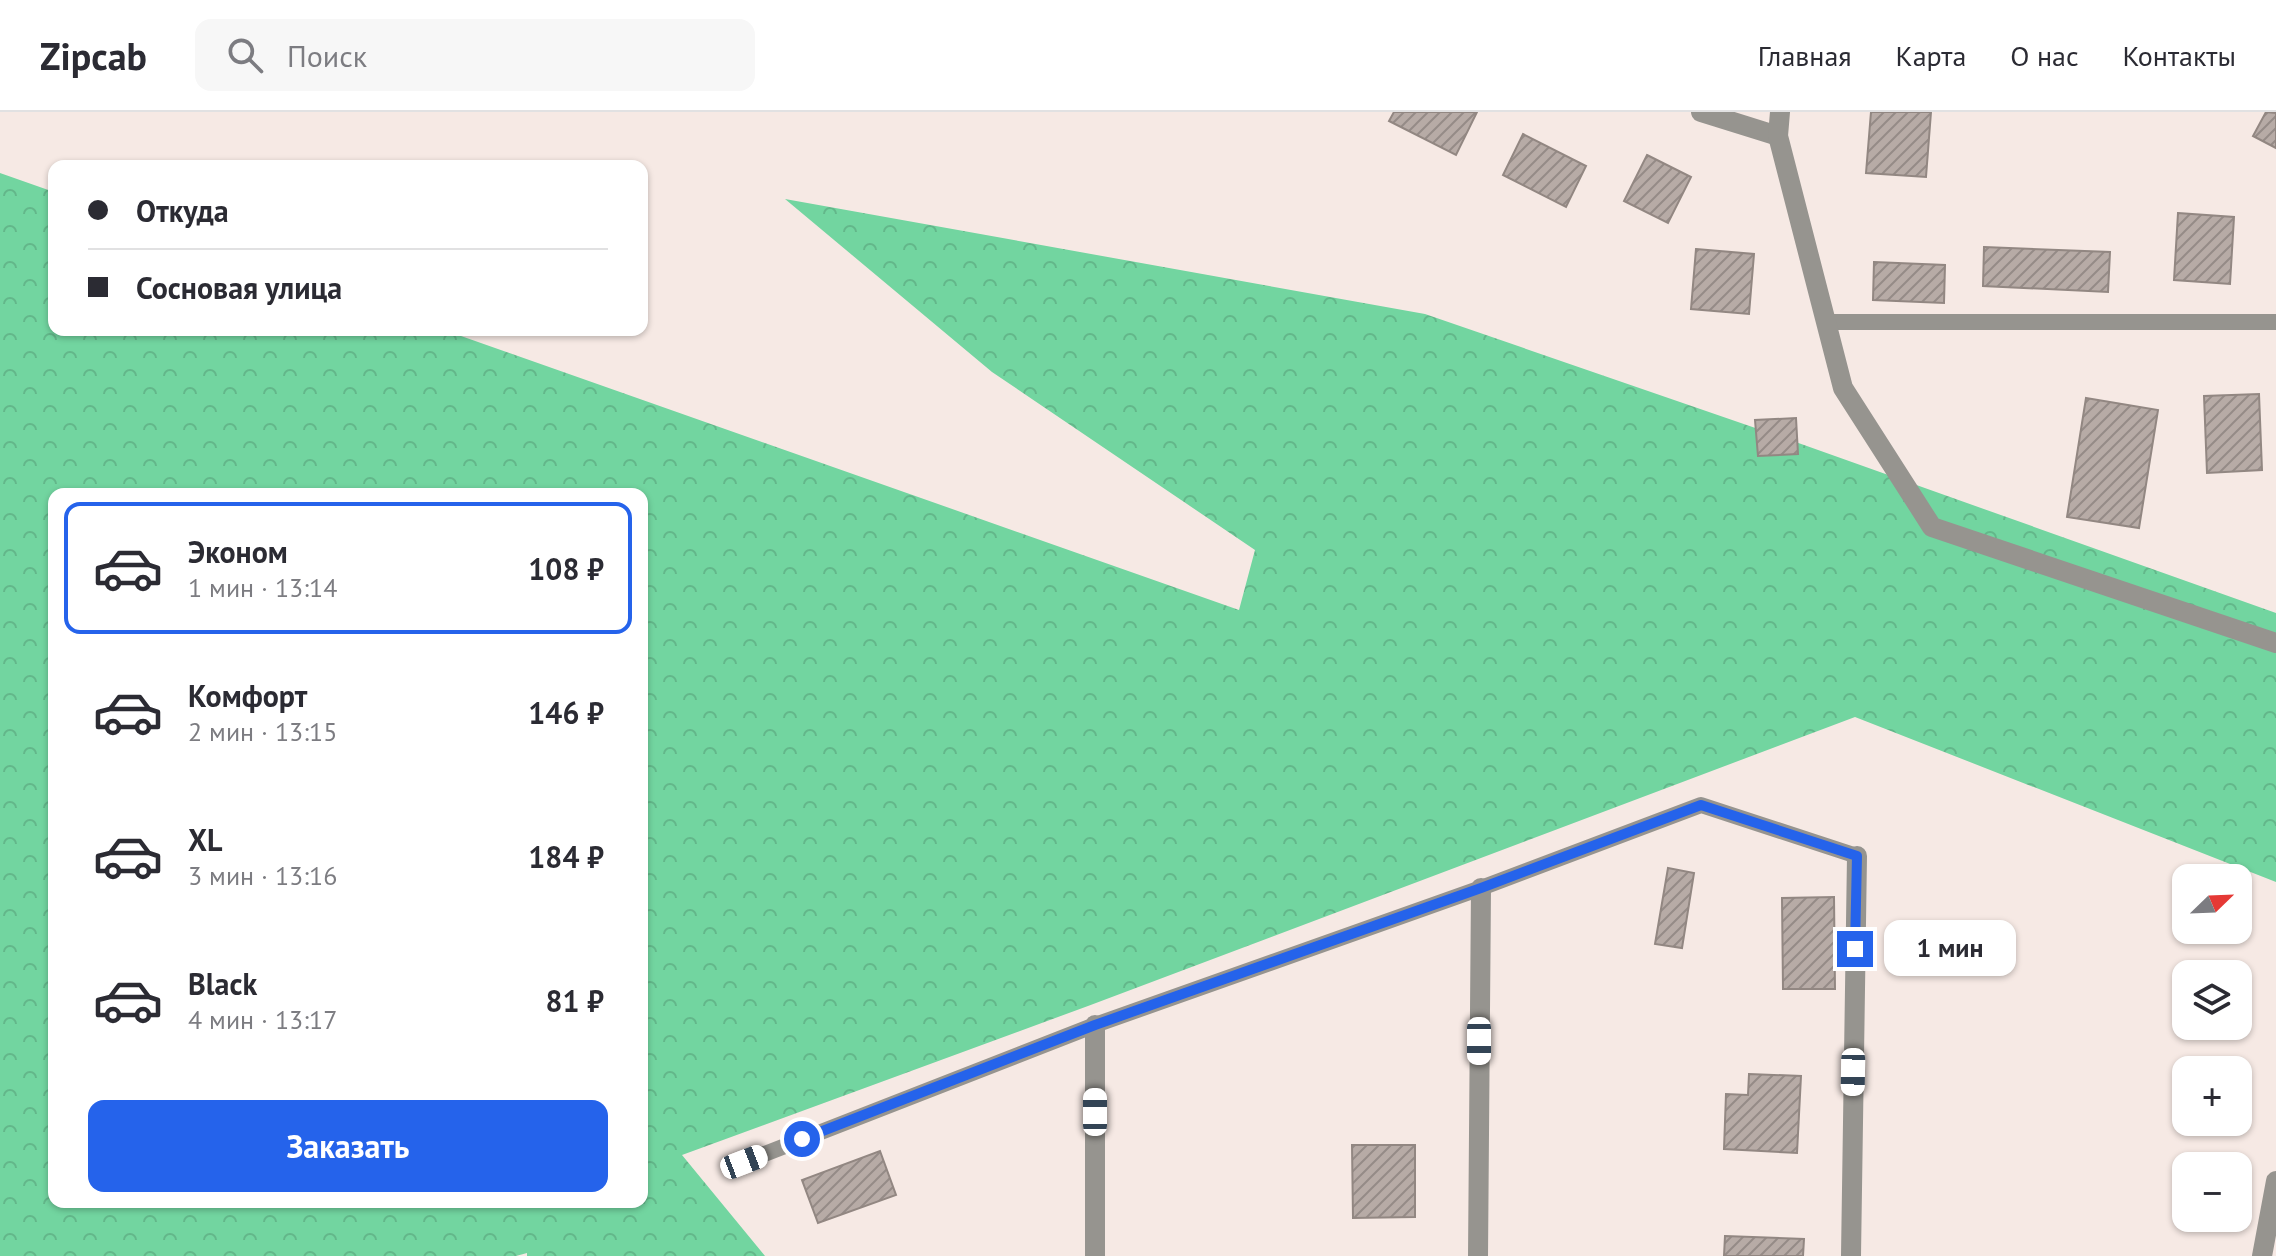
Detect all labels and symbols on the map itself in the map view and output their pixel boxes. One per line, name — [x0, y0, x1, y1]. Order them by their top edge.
north arrow — [2172, 864, 2252, 944]
callout: 1 мин — [1883, 921, 2015, 977]
route end — [1837, 931, 1873, 967]
car — [1467, 1017, 1491, 1065]
car — [1841, 1048, 1865, 1096]
car — [1083, 1088, 1107, 1136]
route start — [784, 1121, 820, 1157]
car — [717, 1142, 771, 1182]

